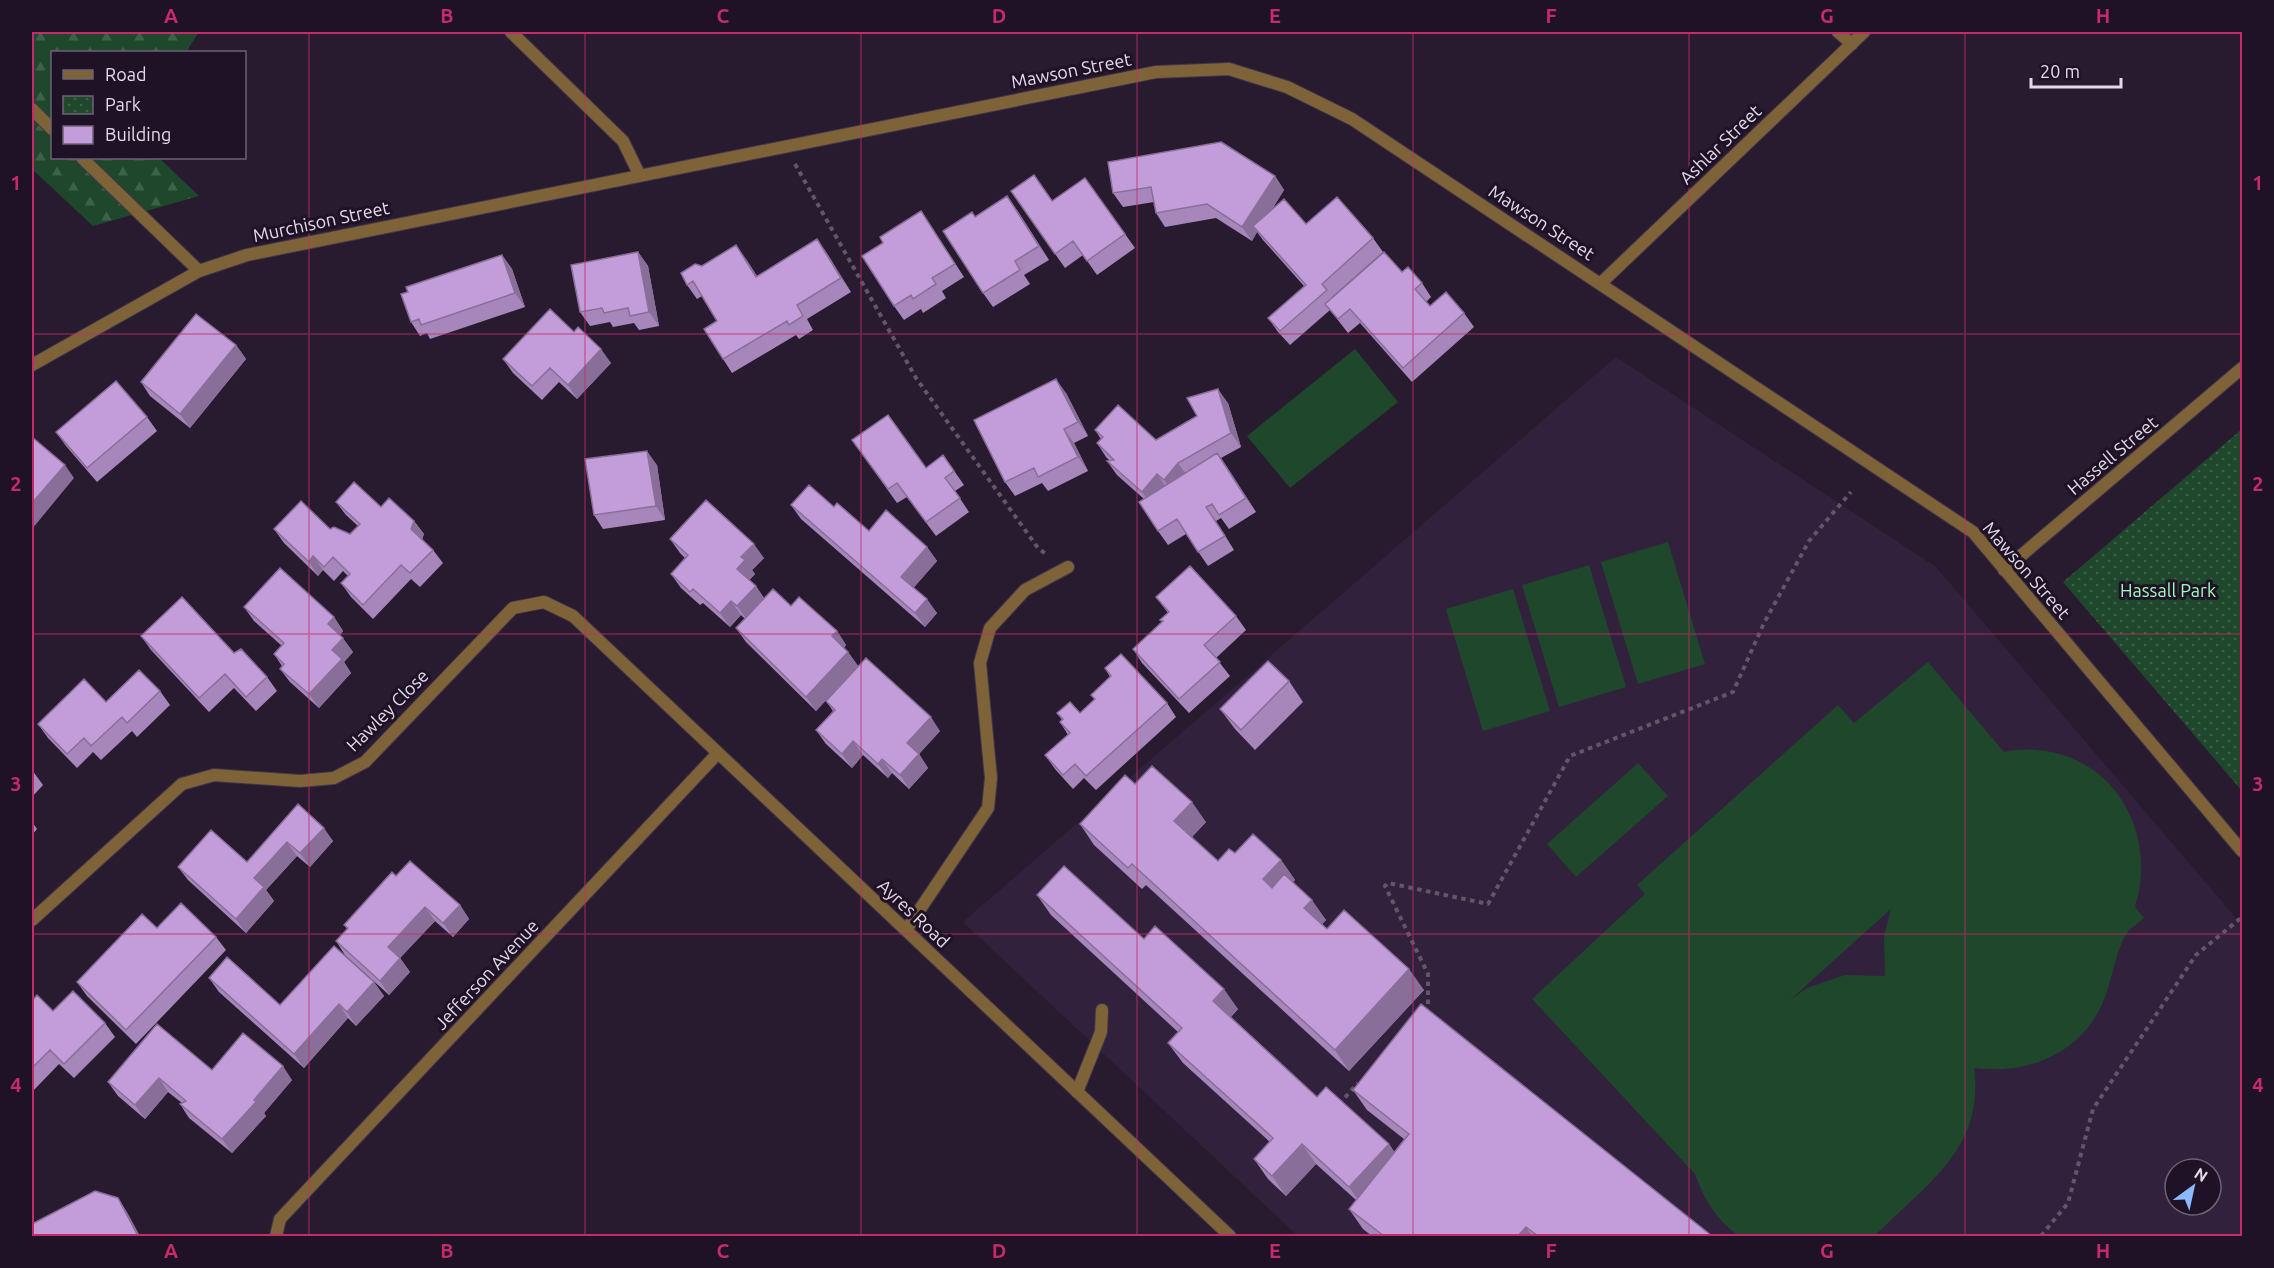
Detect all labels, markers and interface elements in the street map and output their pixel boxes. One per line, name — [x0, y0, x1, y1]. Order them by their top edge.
text: A — [164, 4, 178, 27]
text: B — [440, 4, 454, 27]
text: C — [717, 4, 730, 27]
text: D — [992, 4, 1006, 27]
text: E — [1269, 4, 1281, 27]
text: F — [1545, 4, 1557, 27]
text: G — [1820, 4, 1834, 27]
text: H — [2096, 4, 2110, 27]
street label: Mawson Street — [1009, 49, 1133, 91]
legend — [51, 51, 246, 159]
scale bar — [2031, 51, 2121, 89]
text: 20 m — [2040, 61, 2080, 81]
text: Road — [105, 64, 147, 84]
text: Park — [105, 94, 141, 114]
street label: Ashlar Street — [1675, 100, 1765, 188]
text: Building — [105, 124, 171, 144]
text: 1 — [10, 171, 22, 194]
text: 1 — [2252, 171, 2264, 194]
street label: Mawson Street — [1485, 180, 1599, 264]
street label: Murchison Street — [251, 197, 391, 245]
street label: Hassell Street — [2063, 412, 2161, 498]
text: 2 — [10, 472, 22, 495]
text: 2 — [2252, 472, 2264, 495]
street label: Mawson Street — [1979, 517, 2075, 623]
park label: Hassall Park — [2120, 580, 2216, 600]
street label: Hawley Close — [342, 665, 432, 755]
text: 3 — [10, 772, 22, 795]
text: 3 — [2252, 772, 2264, 795]
street label: Ayres Road — [874, 875, 954, 951]
street label: Jefferson Avenue — [430, 915, 542, 1033]
text: 4 — [10, 1073, 22, 1096]
text: 4 — [2252, 1073, 2264, 1096]
north arrow — [2163, 1157, 2223, 1217]
text: N — [2191, 1164, 2211, 1185]
text: A — [164, 1239, 178, 1262]
text: B — [440, 1239, 454, 1262]
text: C — [717, 1239, 730, 1262]
text: D — [992, 1239, 1006, 1262]
text: E — [1269, 1239, 1281, 1262]
text: F — [1545, 1239, 1557, 1262]
text: G — [1820, 1239, 1834, 1262]
text: H — [2096, 1239, 2110, 1262]

